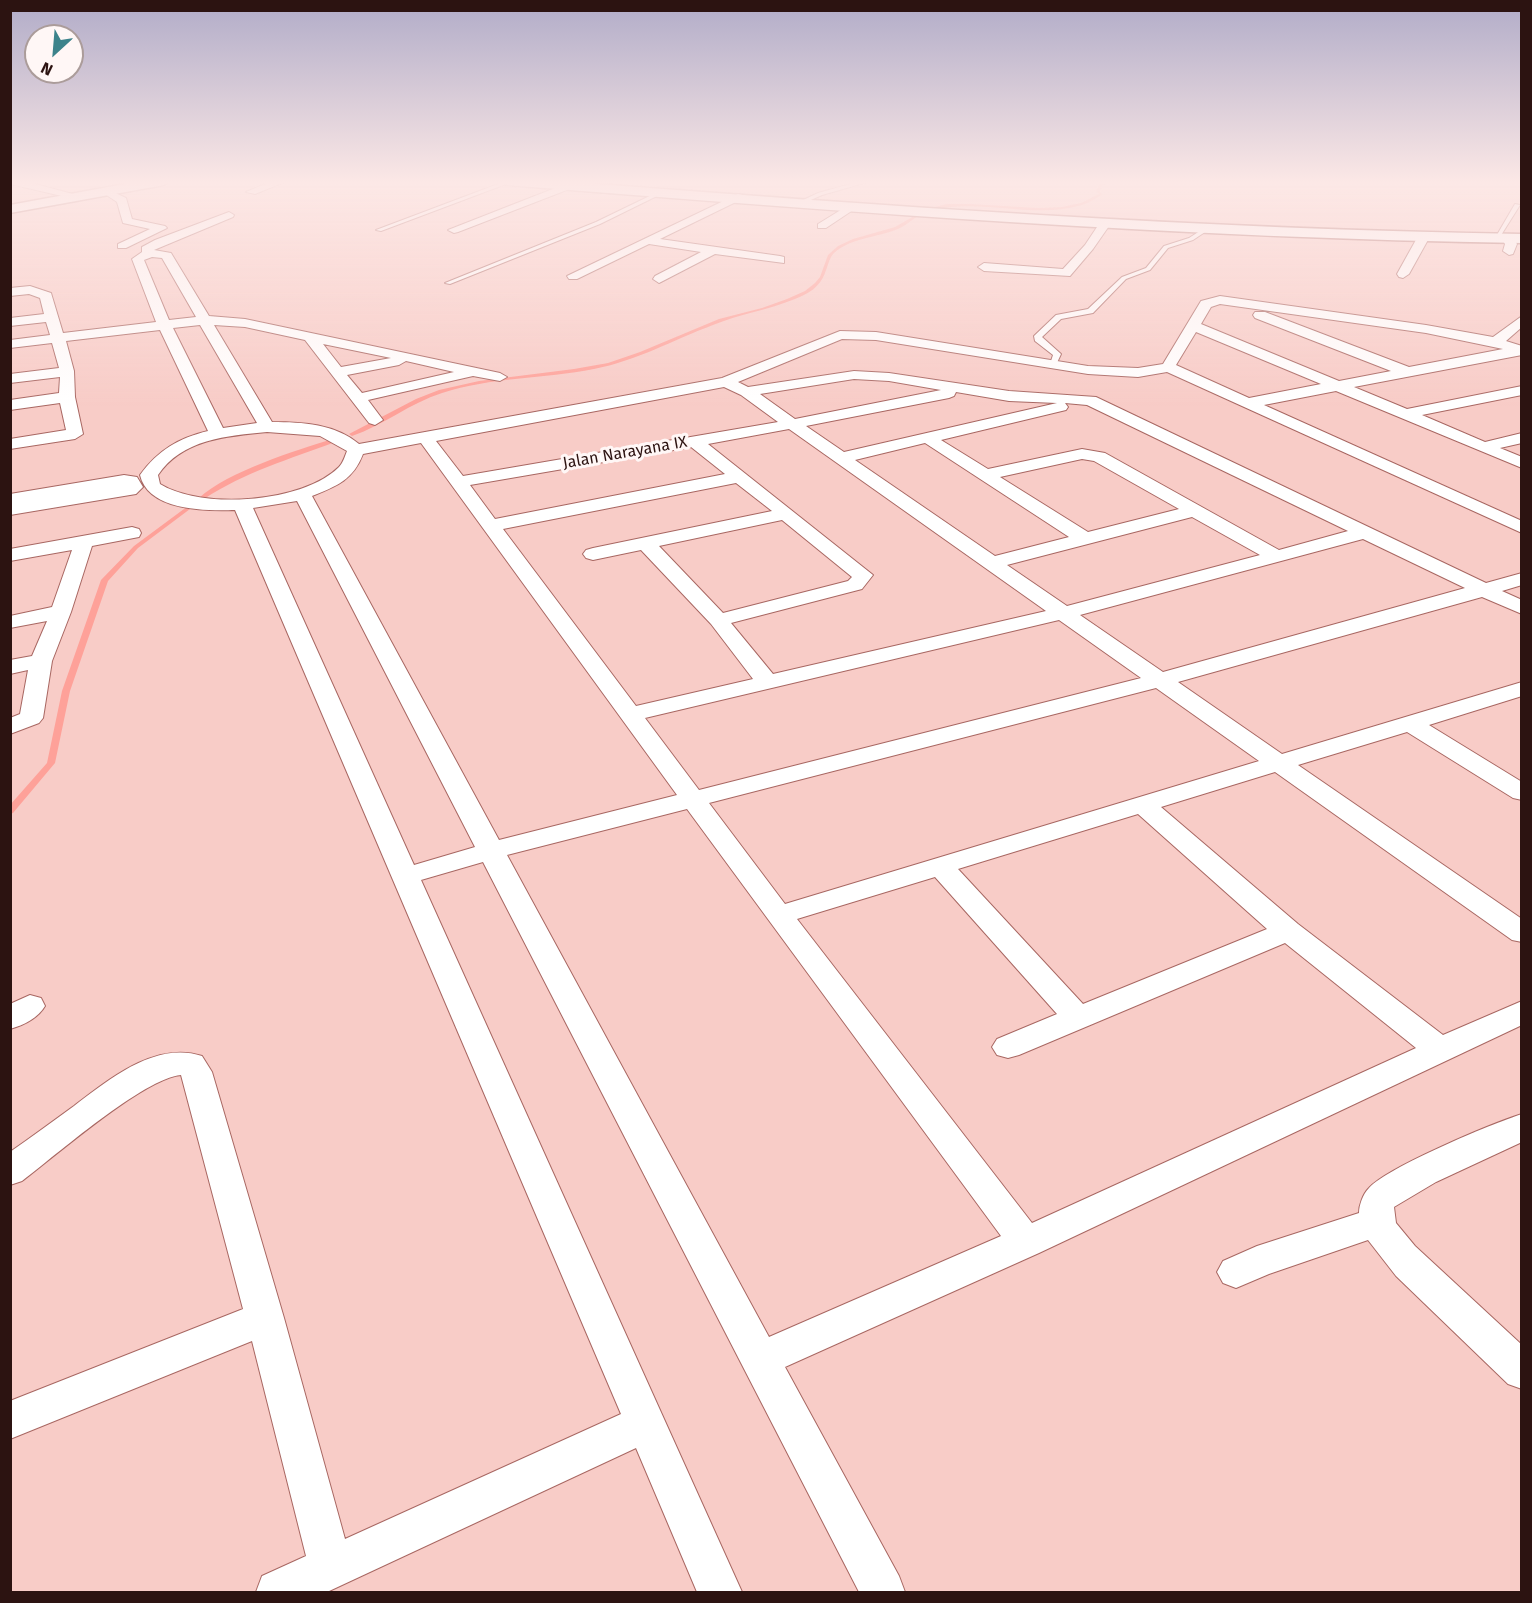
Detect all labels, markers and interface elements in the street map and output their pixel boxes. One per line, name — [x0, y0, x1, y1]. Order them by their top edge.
north arrow — [24, 24, 84, 84]
text: N — [38, 58, 56, 80]
street label: Jalan Narayana IX — [561, 433, 689, 473]

